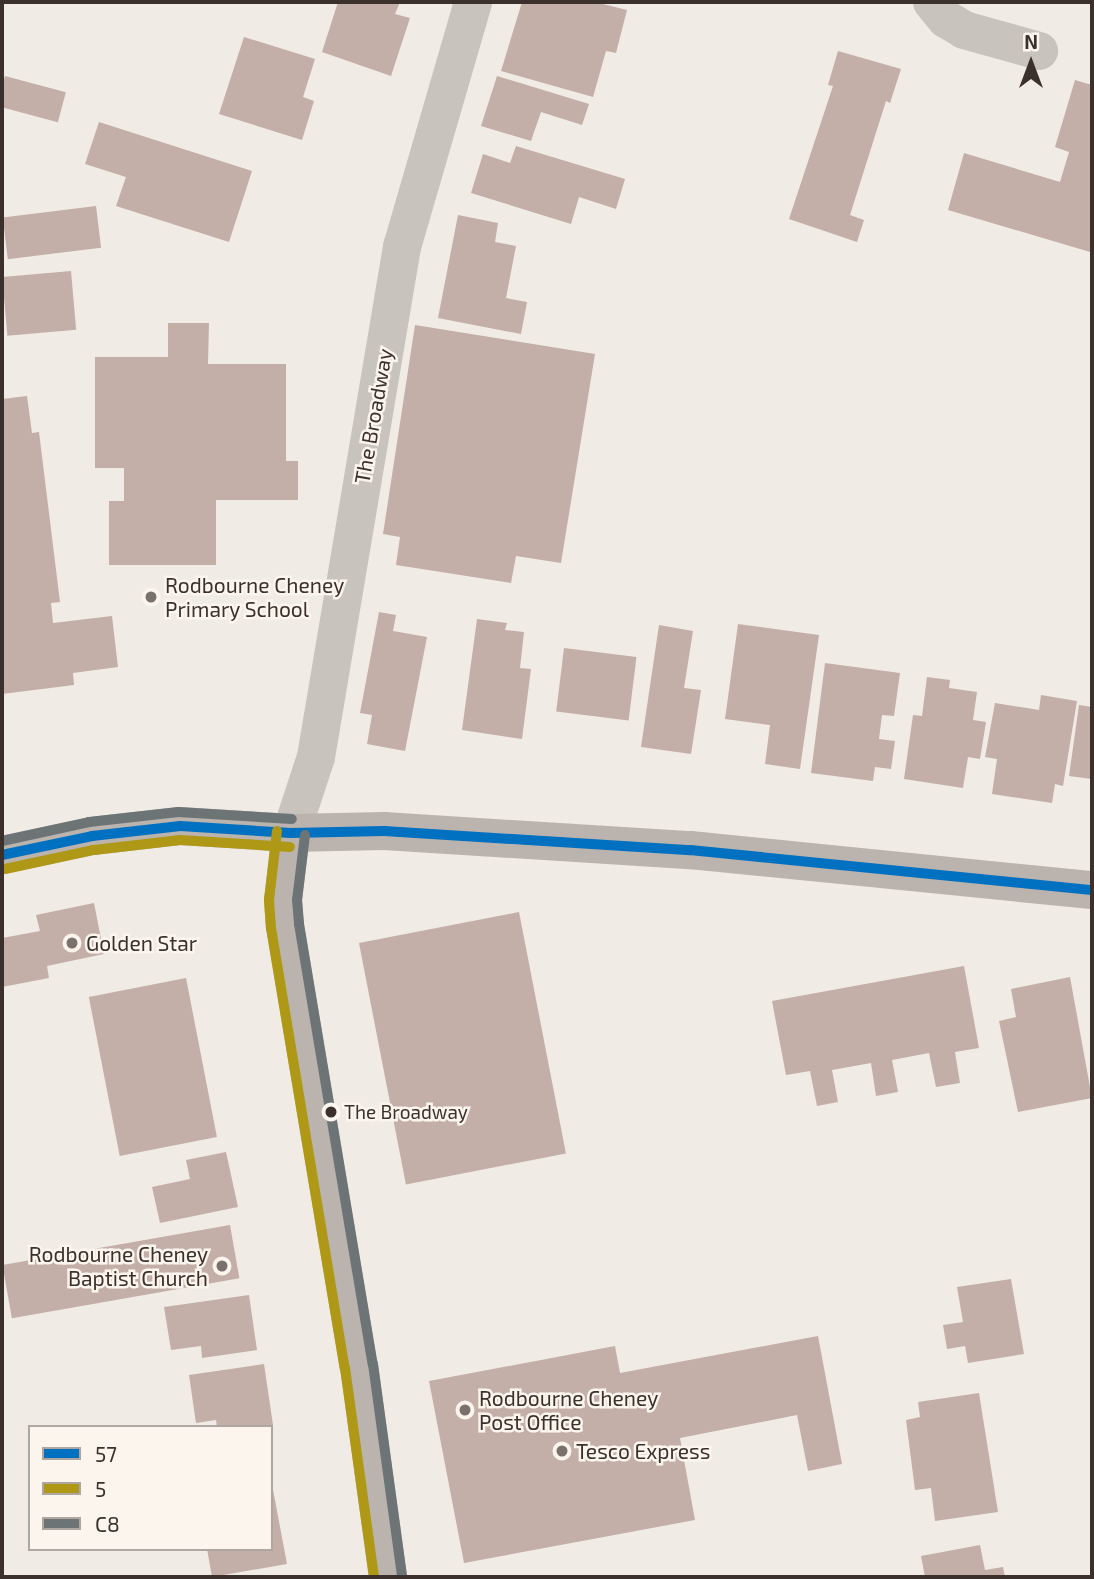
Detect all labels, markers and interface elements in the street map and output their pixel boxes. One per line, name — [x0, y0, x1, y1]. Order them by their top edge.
north arrow — [996, 28, 1066, 98]
text: N — [1024, 30, 1038, 53]
street label: The Broadway — [349, 346, 397, 486]
place label: Rodbourne Cheney Primary School — [165, 572, 344, 622]
marker: Rodbourne Cheney Primary School — [143, 589, 159, 605]
place label: Golden Star — [86, 930, 197, 956]
marker: Golden Star — [64, 935, 80, 951]
place label: The Broadway — [344, 1101, 468, 1123]
marker: The Broadway — [324, 1105, 338, 1119]
place label: Rodbourne Cheney Baptist Church — [29, 1241, 208, 1291]
marker: Rodbourne Cheney Baptist Church — [214, 1258, 230, 1274]
place label: Rodbourne Cheney Post Office — [479, 1385, 658, 1435]
marker: Rodbourne Cheney Post Office — [457, 1402, 473, 1418]
legend — [28, 1425, 273, 1551]
place label: Tesco Express — [576, 1438, 710, 1464]
text: 57 — [95, 1441, 117, 1466]
marker: Tesco Express — [554, 1443, 570, 1459]
text: 5 — [95, 1476, 106, 1501]
text: C8 — [95, 1511, 120, 1536]

